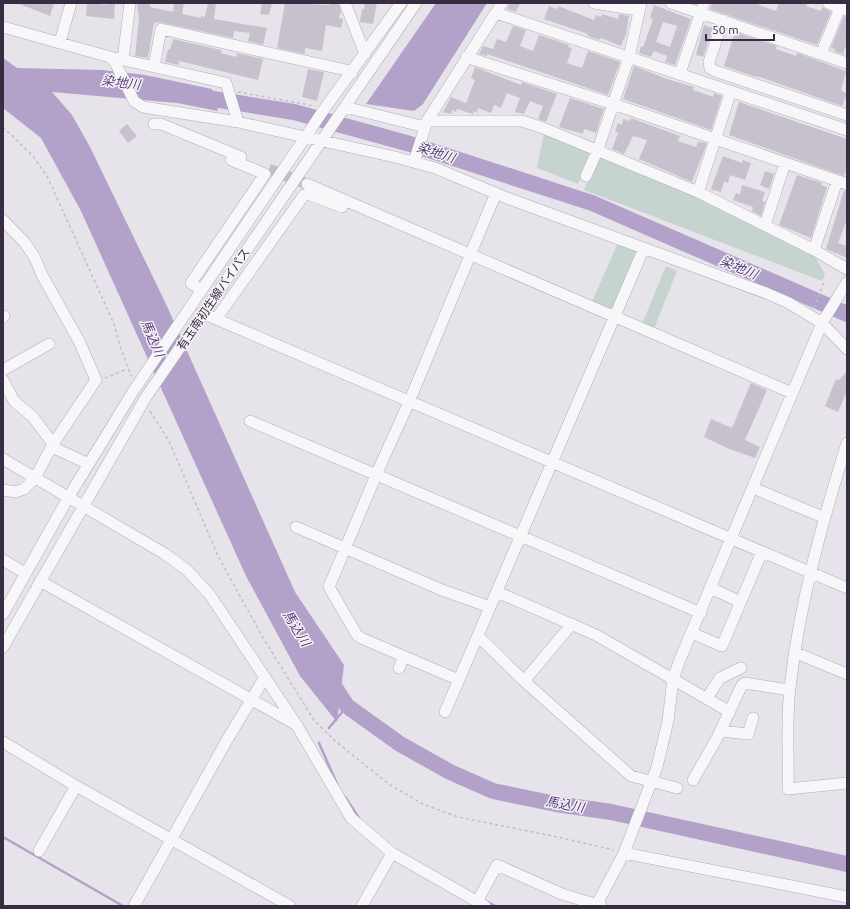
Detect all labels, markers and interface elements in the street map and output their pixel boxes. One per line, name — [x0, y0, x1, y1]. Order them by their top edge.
scale bar — [706, 16, 774, 42]
text: 50 m — [712, 23, 739, 36]
water label: 染地川 — [101, 73, 143, 92]
water label: 染地川 — [415, 139, 459, 165]
street label: 有玉南初生線バイパス — [174, 246, 252, 352]
water label: 染地川 — [718, 253, 762, 282]
water label: 馬込川 — [139, 317, 168, 361]
water label: 馬込川 — [281, 608, 314, 650]
water label: 馬込川 — [545, 794, 587, 815]

